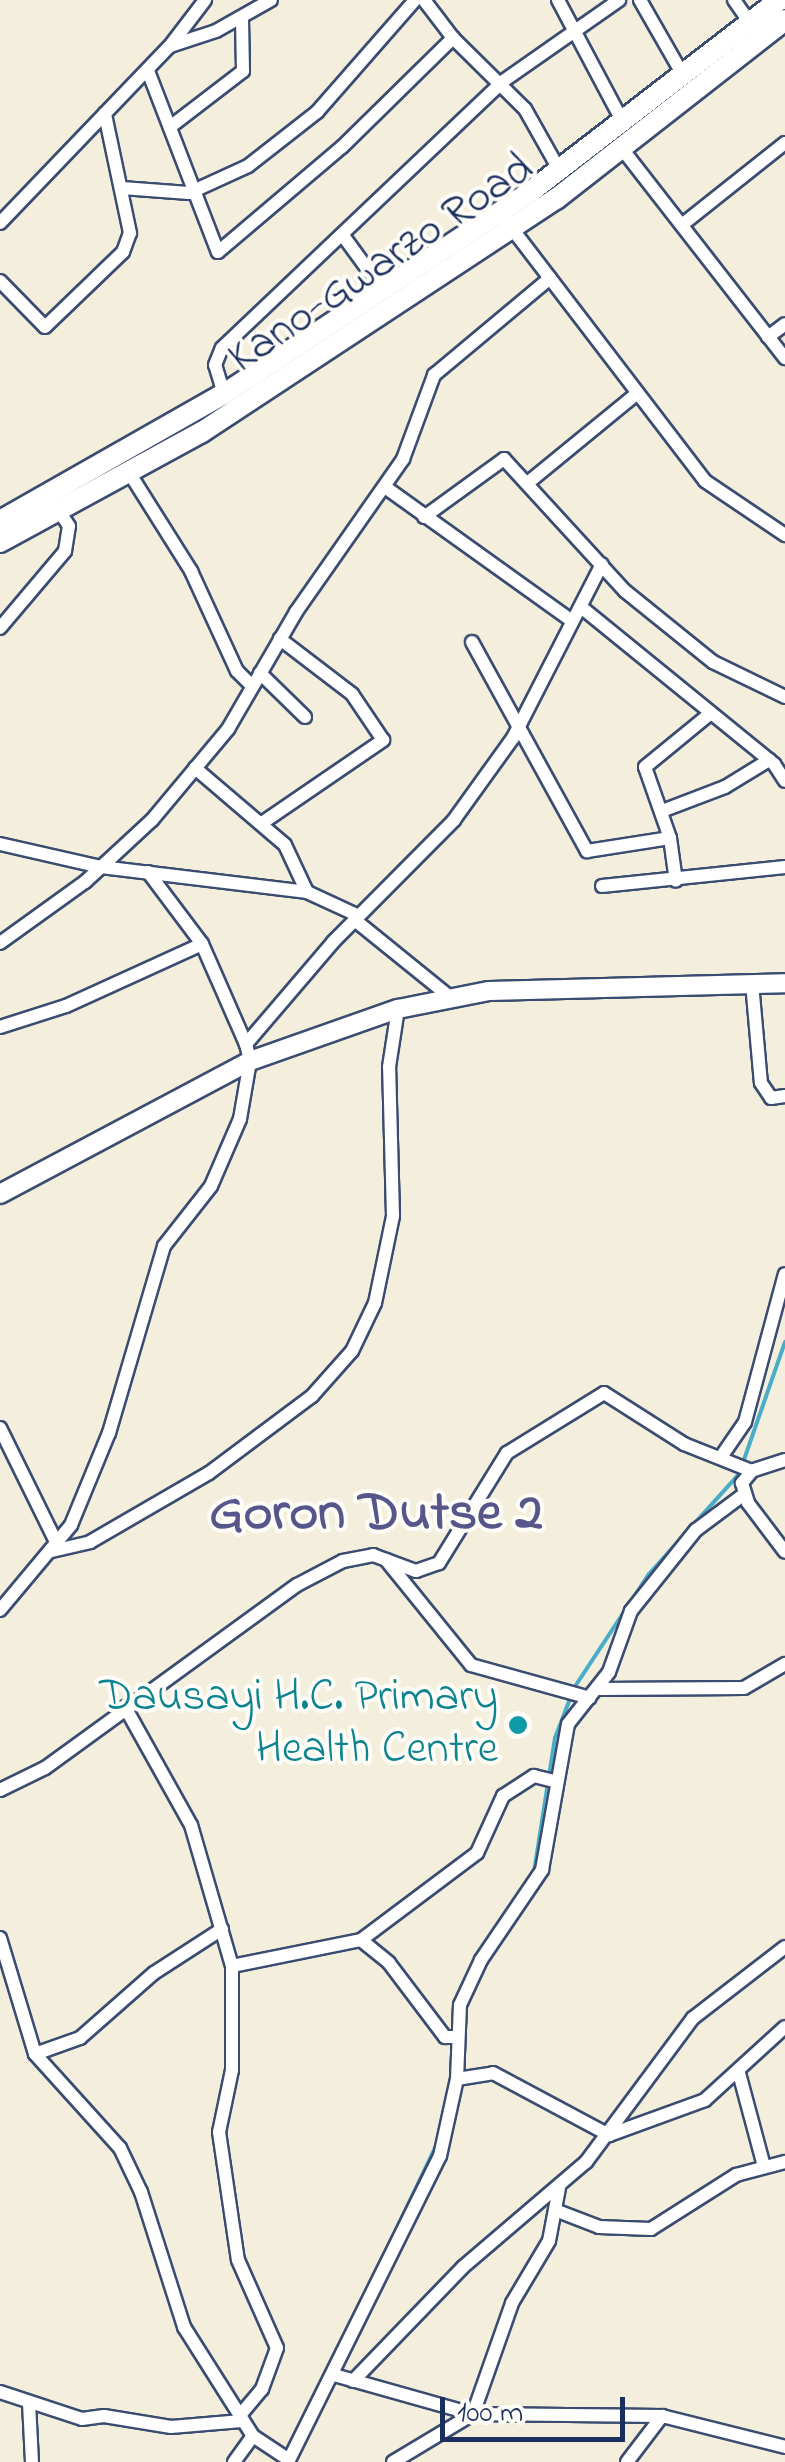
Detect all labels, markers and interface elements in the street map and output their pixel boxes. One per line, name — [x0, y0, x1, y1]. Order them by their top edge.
street label: Kano-Gwarzo Road — [219, 143, 545, 387]
district label: Goron Dutse 2 — [209, 1483, 543, 1549]
place label: Dausayi H.C. Primary Health Centre — [99, 1672, 498, 1778]
marker: Dausayi H.C. Primary Health Centre — [507, 1714, 529, 1736]
scale bar — [445, 2377, 630, 2439]
text: 100 m — [457, 2392, 523, 2436]

